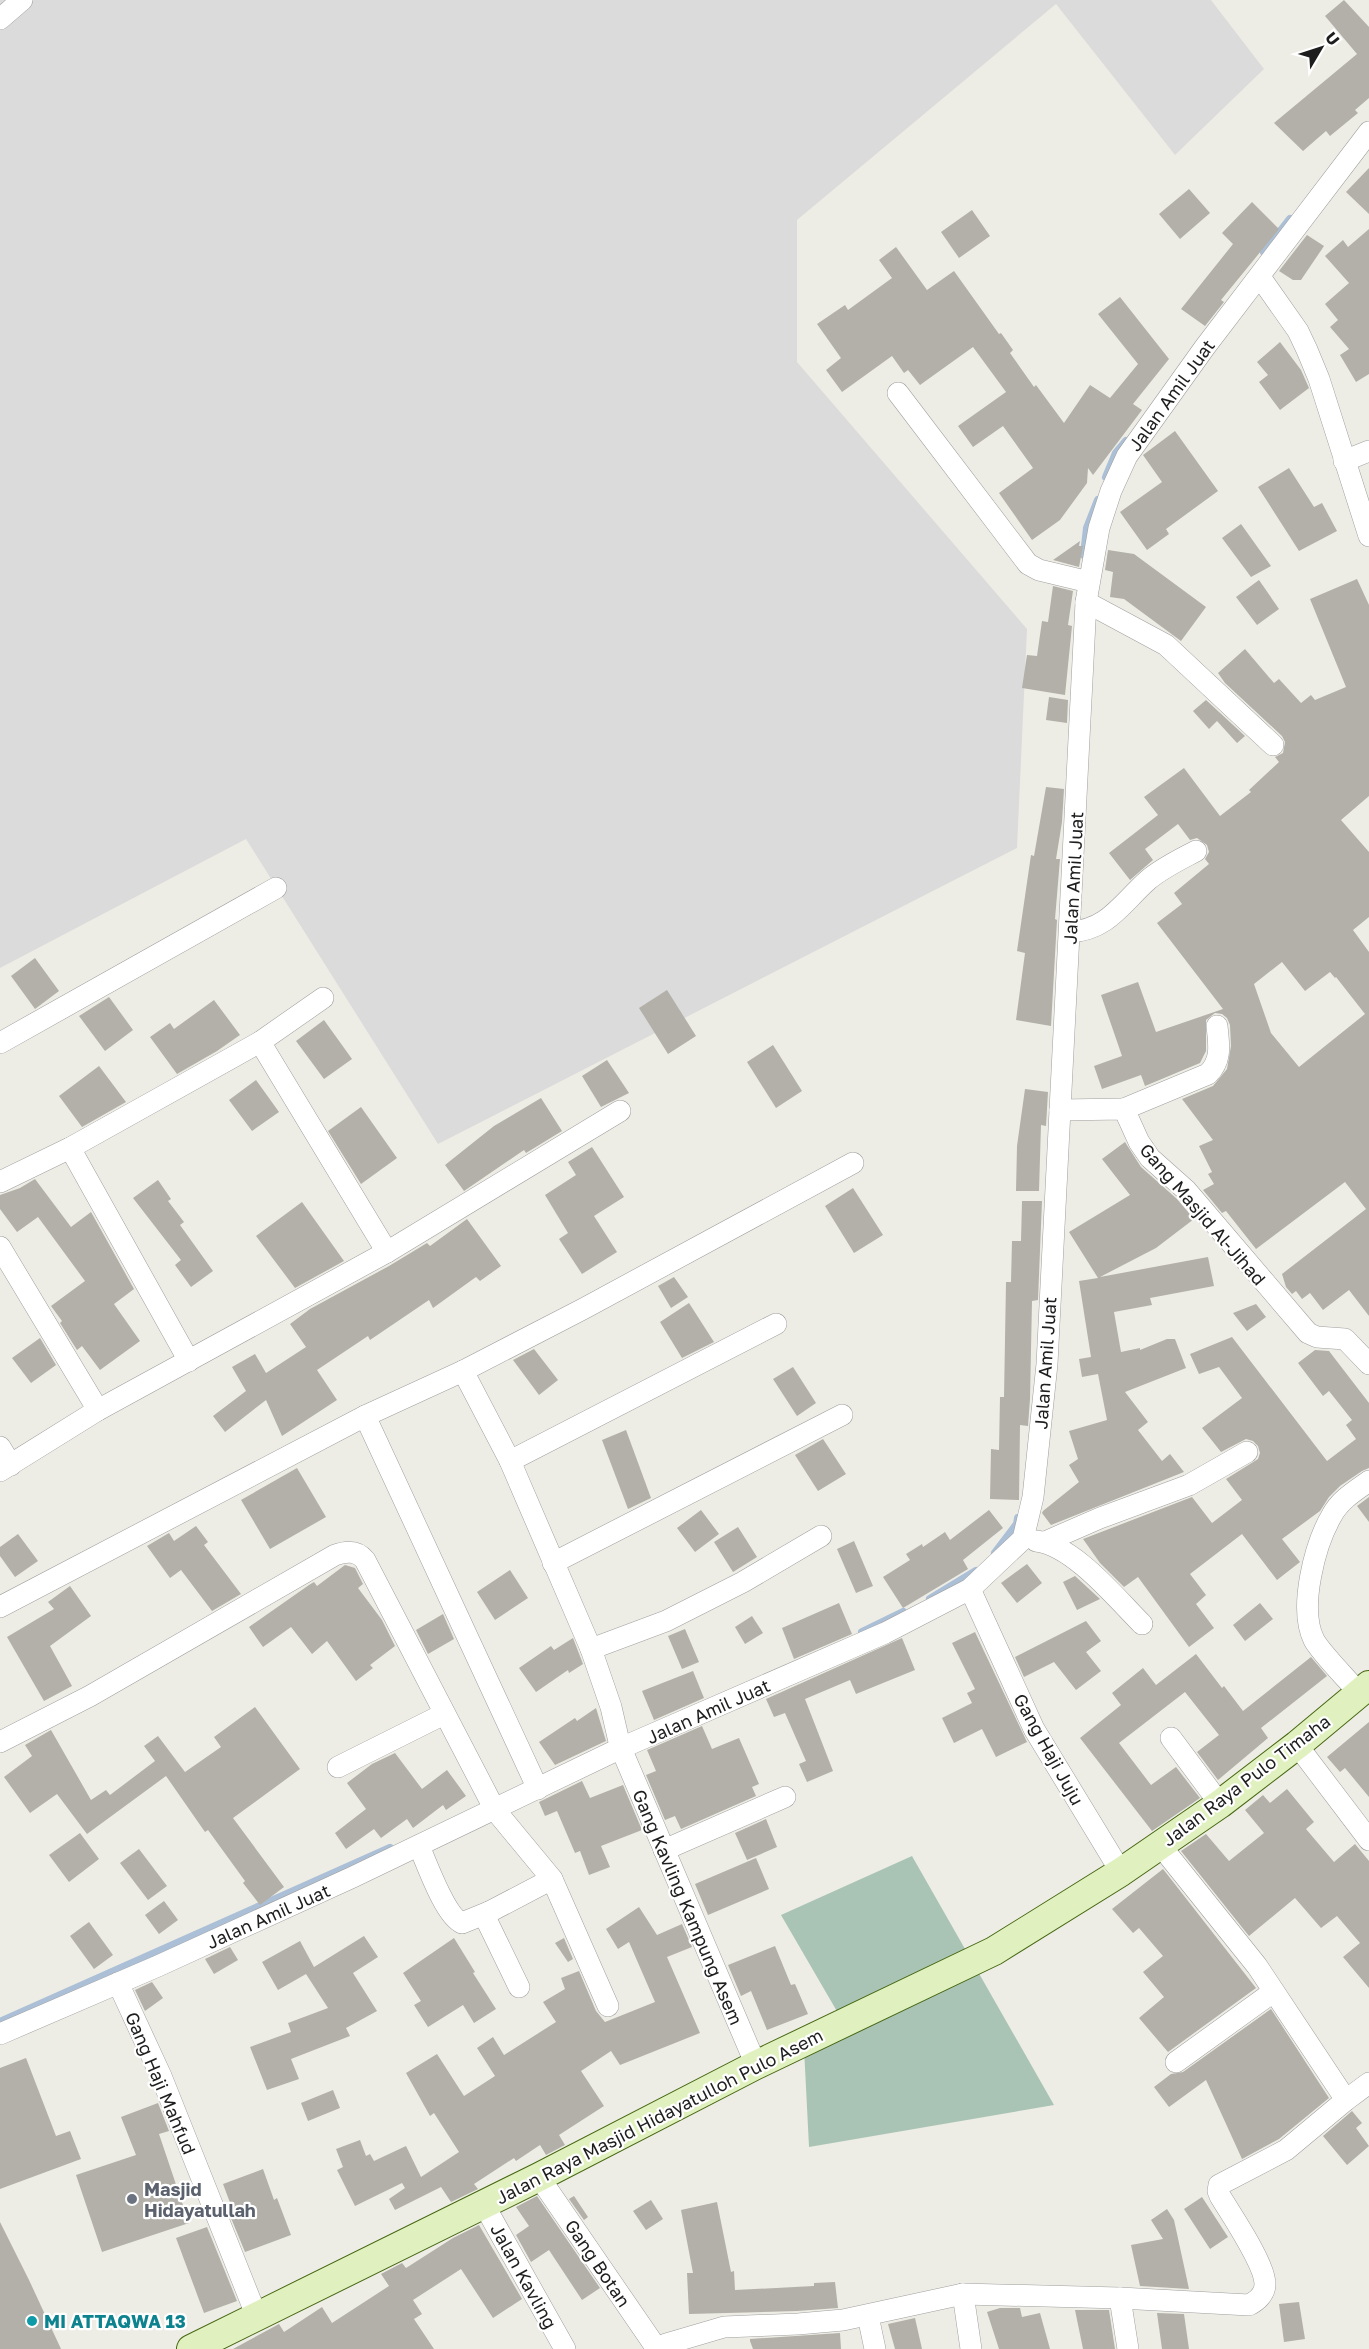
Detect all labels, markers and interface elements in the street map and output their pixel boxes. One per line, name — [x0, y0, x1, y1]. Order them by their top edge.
north arrow — [1291, 18, 1351, 78]
text: U — [1321, 28, 1344, 49]
street label: Jalan Amil Juat — [1123, 335, 1219, 455]
street label: Jalan Amil Juat — [1059, 811, 1087, 945]
street label: Gang Masjid Al-Jihad — [1135, 1139, 1271, 1289]
street label: Jalan Amil Juat — [1029, 1296, 1061, 1430]
street label: Jalan Amil Juat — [643, 1674, 773, 1748]
street label: Gang Haji Juju — [1009, 1689, 1089, 1809]
street label: Jalan Raya Pulo Timaha — [1158, 1710, 1334, 1850]
street label: Gang Kavling Kampung Asem — [628, 1786, 748, 2028]
street label: Jalan Amil Juat — [203, 1879, 333, 1953]
street label: Gang Haji Mahfud — [121, 2008, 201, 2158]
street label: Jalan Raya Masjid Hidayatulloh Pulo Asem — [492, 2024, 826, 2208]
place label: Masjid Hidayatullah — [144, 2178, 256, 2221]
marker: Masjid Hidayatullah — [125, 2192, 139, 2206]
street label: Gang Botan — [561, 2215, 635, 2311]
street label: Jalan Kavling — [486, 2220, 562, 2332]
place label: MI ATTAQWA 13 — [44, 2310, 186, 2332]
marker: MI ATTAQWA 13 — [25, 2314, 39, 2328]

